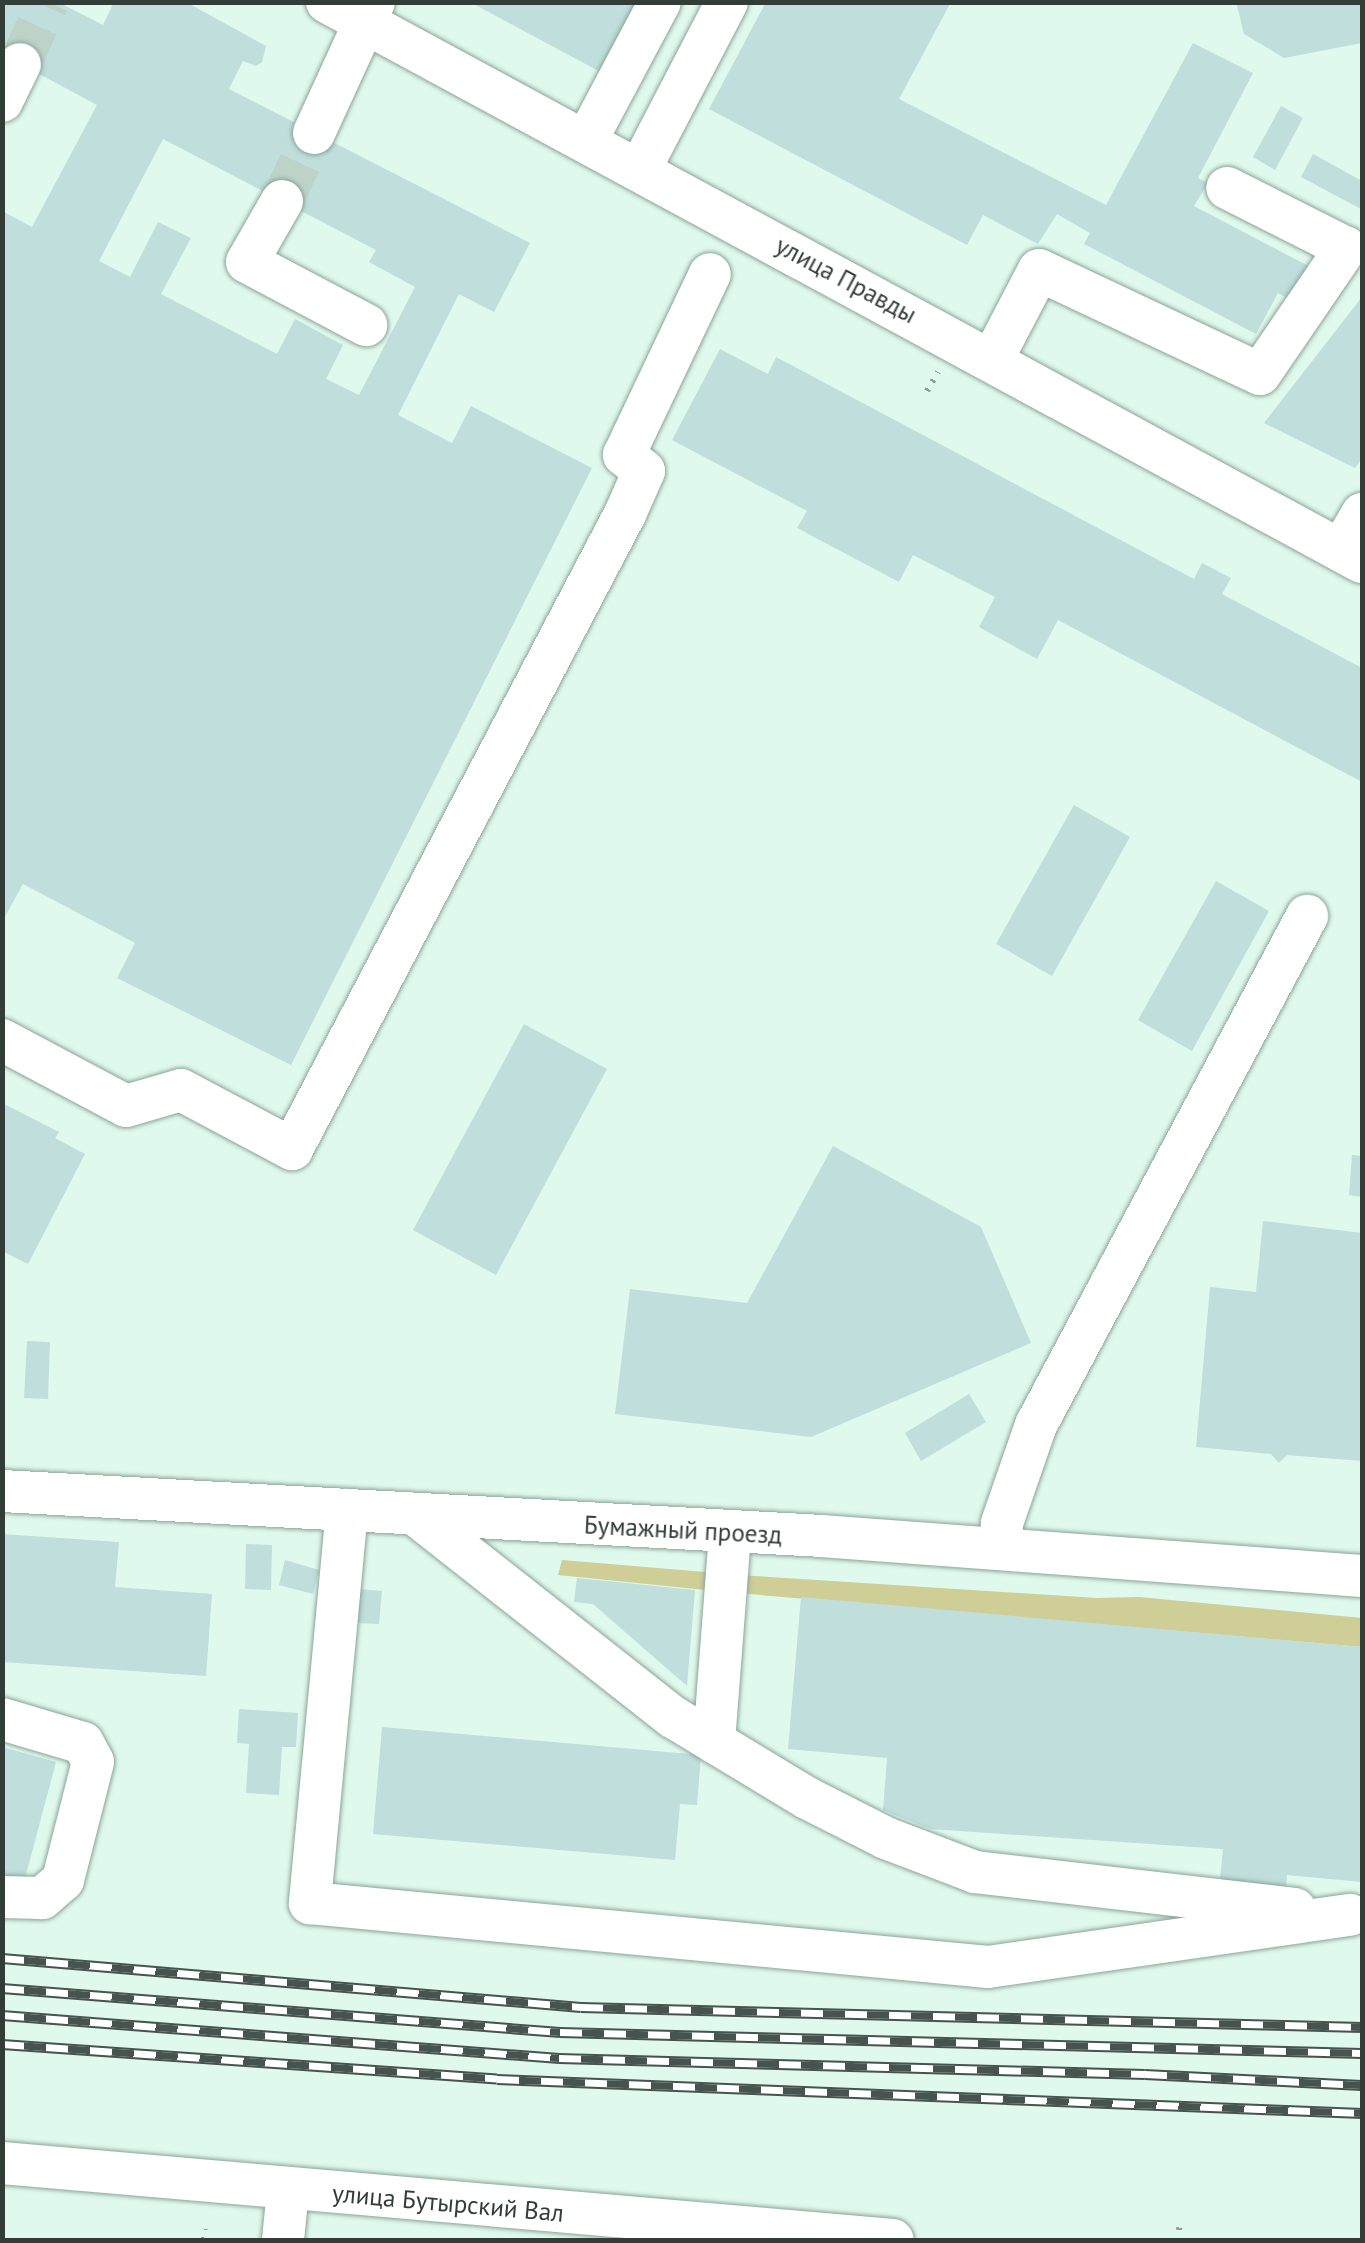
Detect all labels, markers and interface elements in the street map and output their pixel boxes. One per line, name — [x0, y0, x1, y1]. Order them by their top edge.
street label: улица Правды — [770, 230, 922, 330]
street label: Бумажный проезд — [583, 1510, 783, 1550]
street label: улица Бутырский Вал — [331, 2178, 565, 2228]

